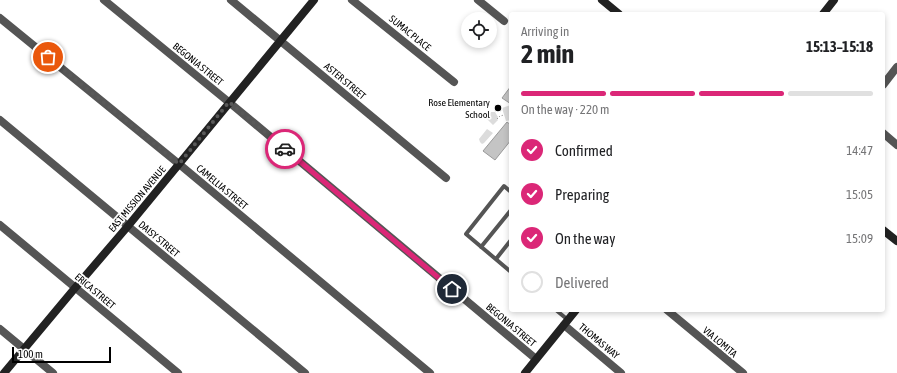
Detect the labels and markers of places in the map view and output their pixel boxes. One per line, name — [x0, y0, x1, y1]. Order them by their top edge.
pin — [31, 40, 65, 74]
place label: Rose Elementary School — [428, 97, 490, 120]
marker: Rose Elementary School — [493, 103, 503, 113]
pin — [435, 272, 469, 306]

